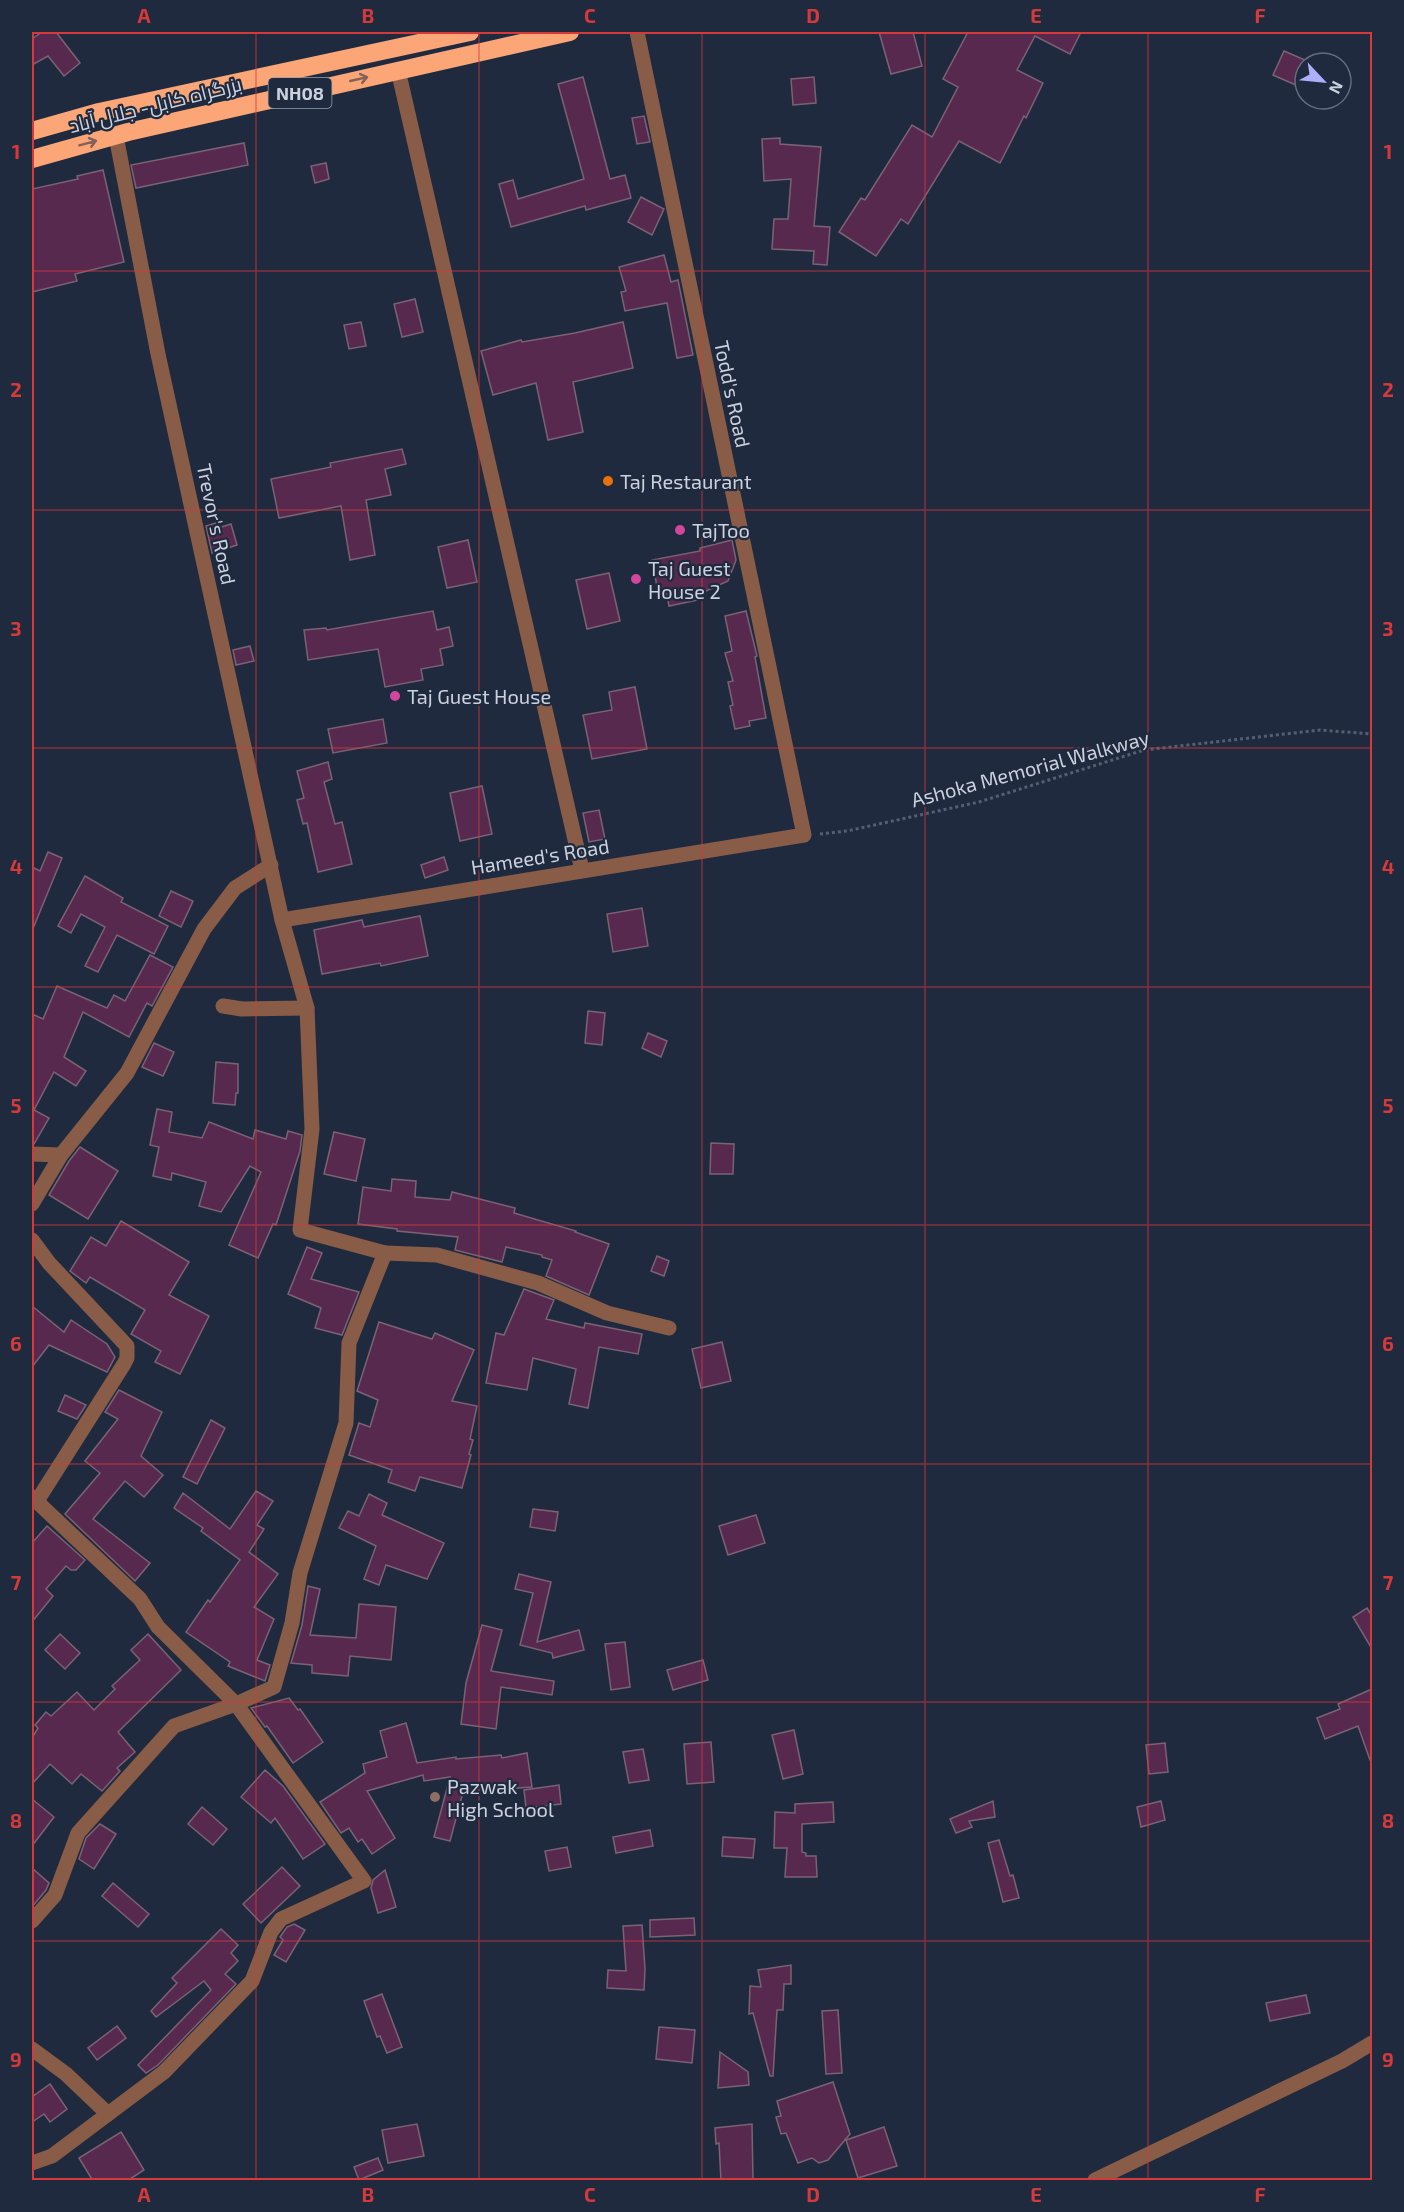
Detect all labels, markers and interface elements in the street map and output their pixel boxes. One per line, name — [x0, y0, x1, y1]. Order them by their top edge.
text: A — [137, 3, 151, 27]
text: B — [362, 3, 374, 27]
text: C — [584, 3, 596, 27]
text: D — [806, 3, 820, 27]
text: E — [1030, 3, 1042, 27]
text: F — [1254, 3, 1266, 27]
north arrow — [1293, 51, 1353, 111]
street label: بزرگراه کابل- جلال آباد — [66, 71, 244, 139]
one-way arrow — [349, 73, 369, 84]
road number: NH08 — [268, 78, 332, 108]
text: N — [1326, 78, 1348, 97]
one-way arrow — [78, 137, 97, 149]
text: 1 — [12, 139, 20, 163]
text: 1 — [1384, 139, 1392, 163]
street label: Todd's Road — [710, 338, 756, 450]
text: 2 — [10, 377, 22, 401]
text: 2 — [1382, 377, 1394, 401]
street label: Trevor's Road — [192, 461, 242, 587]
place label: Taj Restaurant — [620, 469, 752, 493]
marker: Taj Restaurant — [601, 474, 615, 488]
place label: TajToo — [692, 518, 750, 542]
marker: TajToo — [673, 523, 687, 537]
place label: Taj Guest House 2 — [648, 556, 731, 603]
marker: Taj Guest House 2 — [629, 572, 643, 586]
text: 3 — [10, 616, 22, 640]
text: 3 — [1382, 616, 1394, 640]
place label: Taj Guest House — [407, 684, 551, 708]
marker: Taj Guest House — [388, 689, 402, 703]
street label: Ashoka Memorial Walkway — [908, 724, 1152, 811]
street label: Hameed's Road — [469, 833, 611, 879]
text: 4 — [10, 854, 23, 878]
text: 4 — [1382, 854, 1395, 878]
text: 5 — [10, 1093, 22, 1117]
text: 5 — [1382, 1093, 1394, 1117]
text: 6 — [10, 1331, 22, 1355]
text: 6 — [1382, 1331, 1394, 1355]
text: 7 — [11, 1570, 22, 1594]
text: 7 — [1383, 1570, 1394, 1594]
place label: Pazwak High School — [447, 1774, 554, 1821]
marker: Pazwak High School — [428, 1790, 442, 1804]
text: 8 — [10, 1808, 22, 1832]
text: 8 — [1382, 1808, 1394, 1832]
text: 9 — [10, 2047, 22, 2071]
text: 9 — [1382, 2047, 1394, 2071]
text: A — [137, 2182, 151, 2206]
text: B — [362, 2182, 374, 2206]
text: C — [584, 2182, 596, 2206]
text: D — [806, 2182, 820, 2206]
text: E — [1030, 2182, 1042, 2206]
text: F — [1254, 2182, 1266, 2206]

